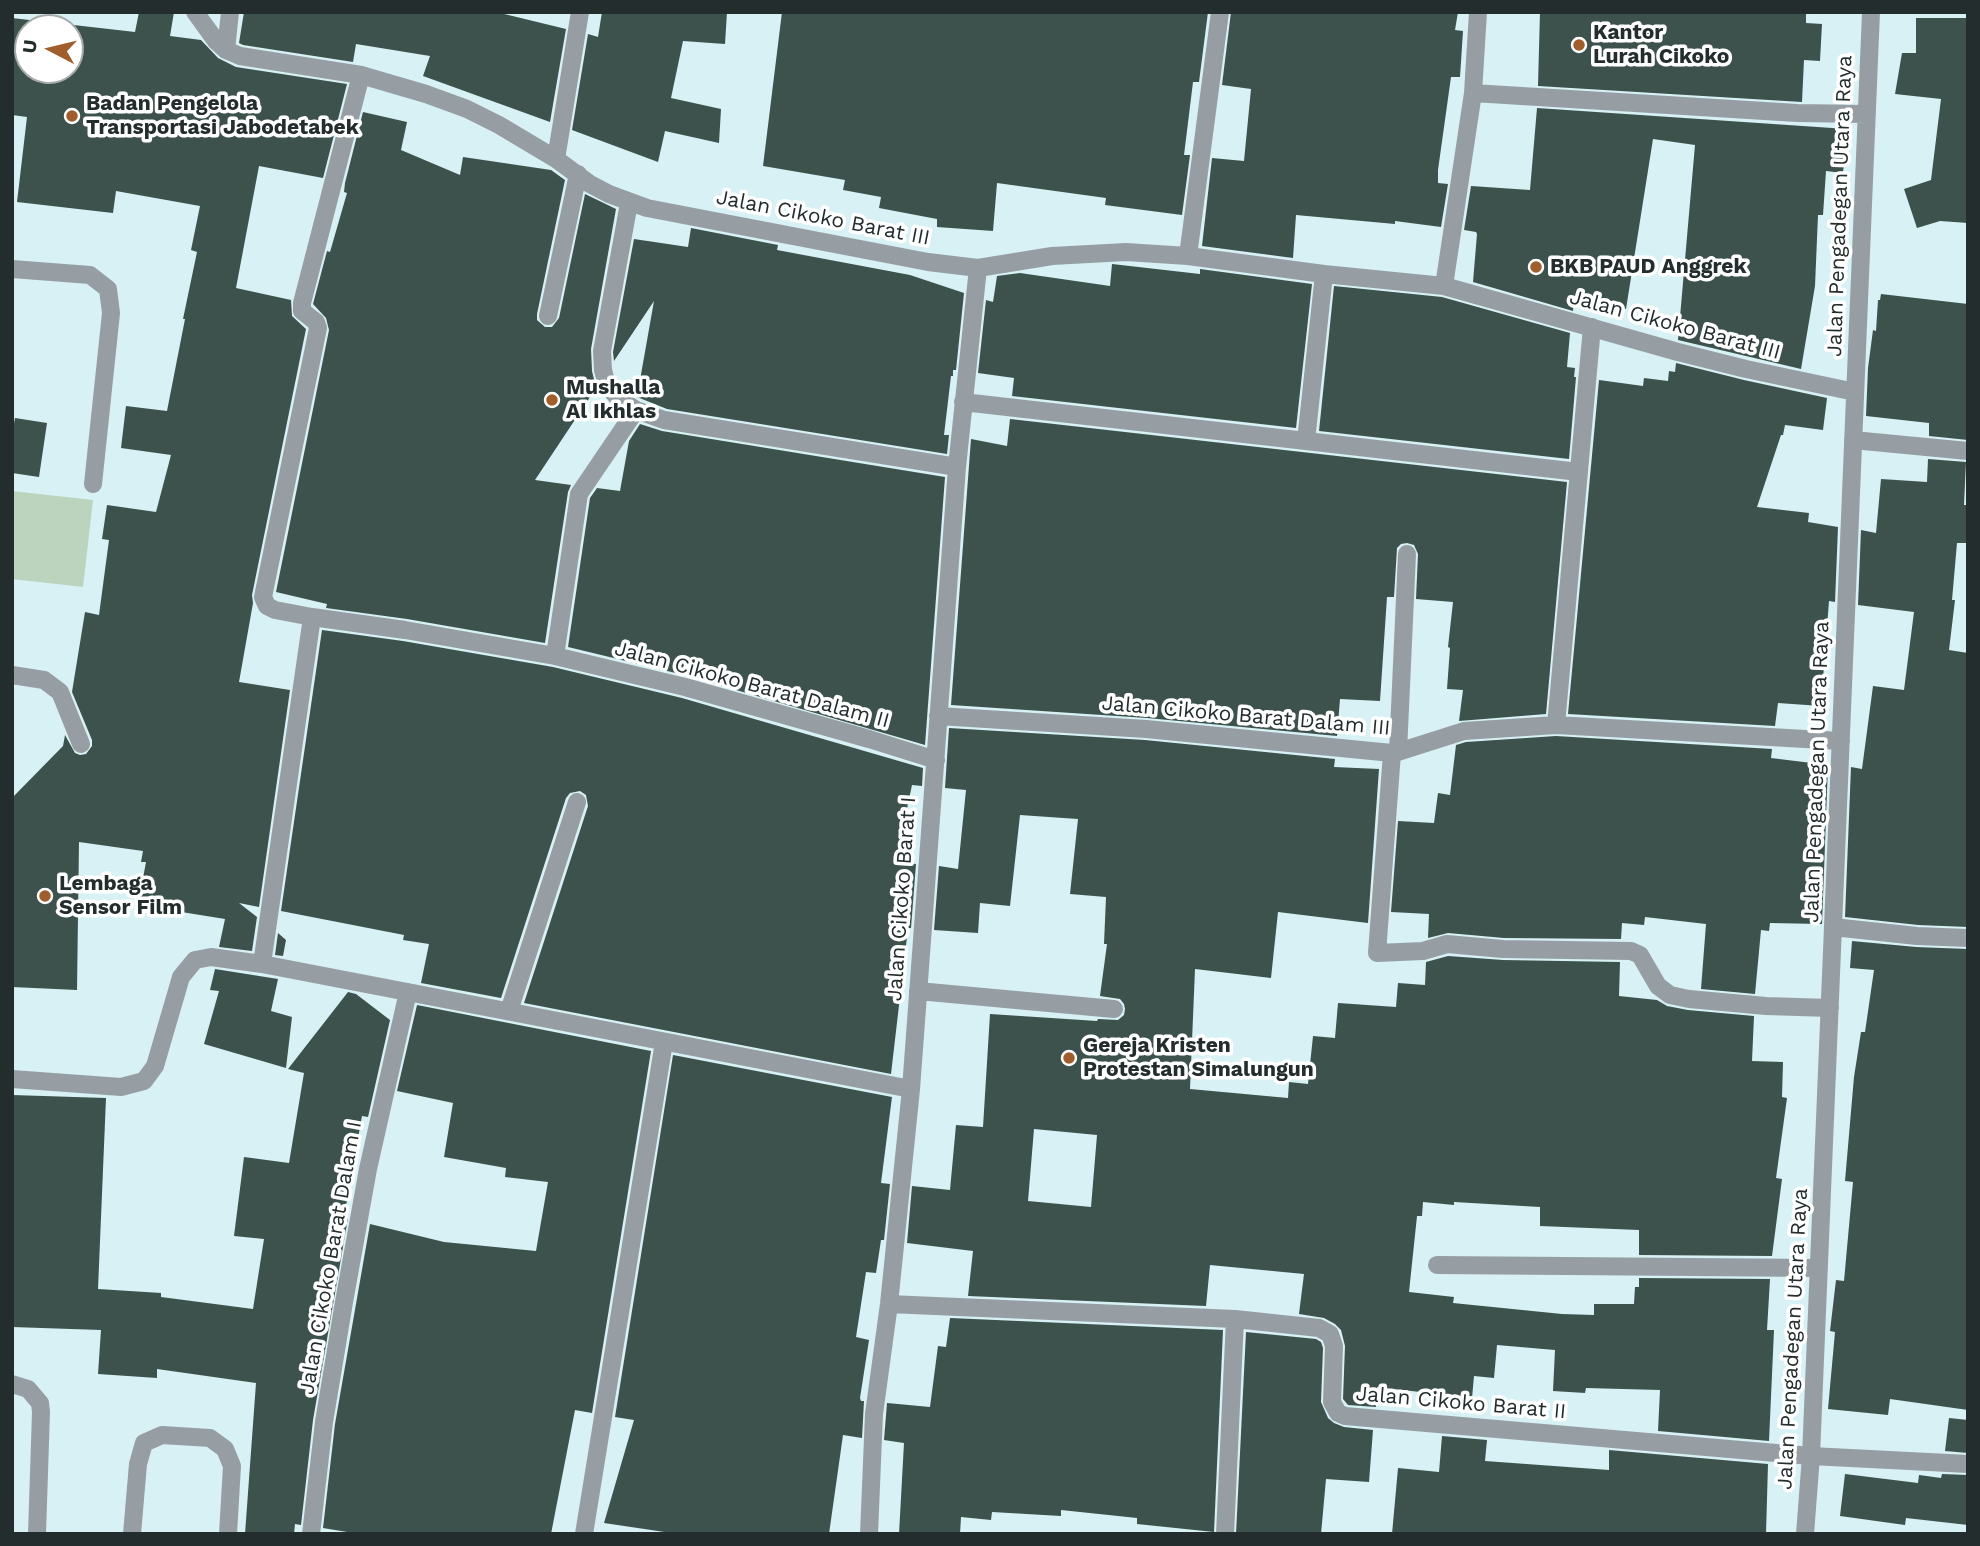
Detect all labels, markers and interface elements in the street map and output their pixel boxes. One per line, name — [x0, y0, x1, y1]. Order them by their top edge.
north arrow — [14, 14, 84, 84]
place label: Kantor Lurah Cikoko — [1593, 20, 1729, 70]
marker: Kantor Lurah Cikoko — [1571, 37, 1587, 53]
text: U — [17, 39, 42, 55]
street label: Jalan Pengadegan Utara Raya — [1822, 55, 1858, 357]
place label: Badan Pengelola Transportasi Jabodetabek — [86, 91, 359, 141]
marker: Badan Pengelola Transportasi Jabodetabek — [64, 108, 80, 124]
street label: Jalan Cikoko Barat III — [714, 185, 932, 251]
place label: BKB PAUD Anggrek — [1550, 254, 1747, 280]
marker: BKB PAUD Anggrek — [1528, 259, 1544, 275]
street label: Jalan Cikoko Barat III — [1567, 285, 1783, 365]
place label: Mushalla Al Ikhlas — [566, 375, 660, 425]
marker: Mushalla Al Ikhlas — [544, 392, 560, 408]
street label: Jalan Pengadegan Utara Raya — [1799, 621, 1835, 923]
street label: Jalan Cikoko Barat Dalam II — [612, 636, 892, 734]
street label: Jalan Cikoko Barat Dalam III — [1101, 691, 1391, 741]
street label: Jalan Cikoko Barat I — [882, 796, 922, 1002]
place label: Lembaga Sensor Film — [59, 871, 182, 921]
marker: Lembaga Sensor Film — [37, 888, 53, 904]
place label: Gereja Kristen Protestan Simalungun — [1083, 1033, 1314, 1083]
marker: Gereja Kristen Protestan Simalungun — [1061, 1050, 1077, 1066]
street label: Jalan Cikoko Barat Dalam I — [295, 1119, 367, 1397]
street label: Jalan Pengadegan Utara Raya — [1773, 1188, 1813, 1490]
street label: Jalan Cikoko Barat II — [1355, 1381, 1567, 1425]

